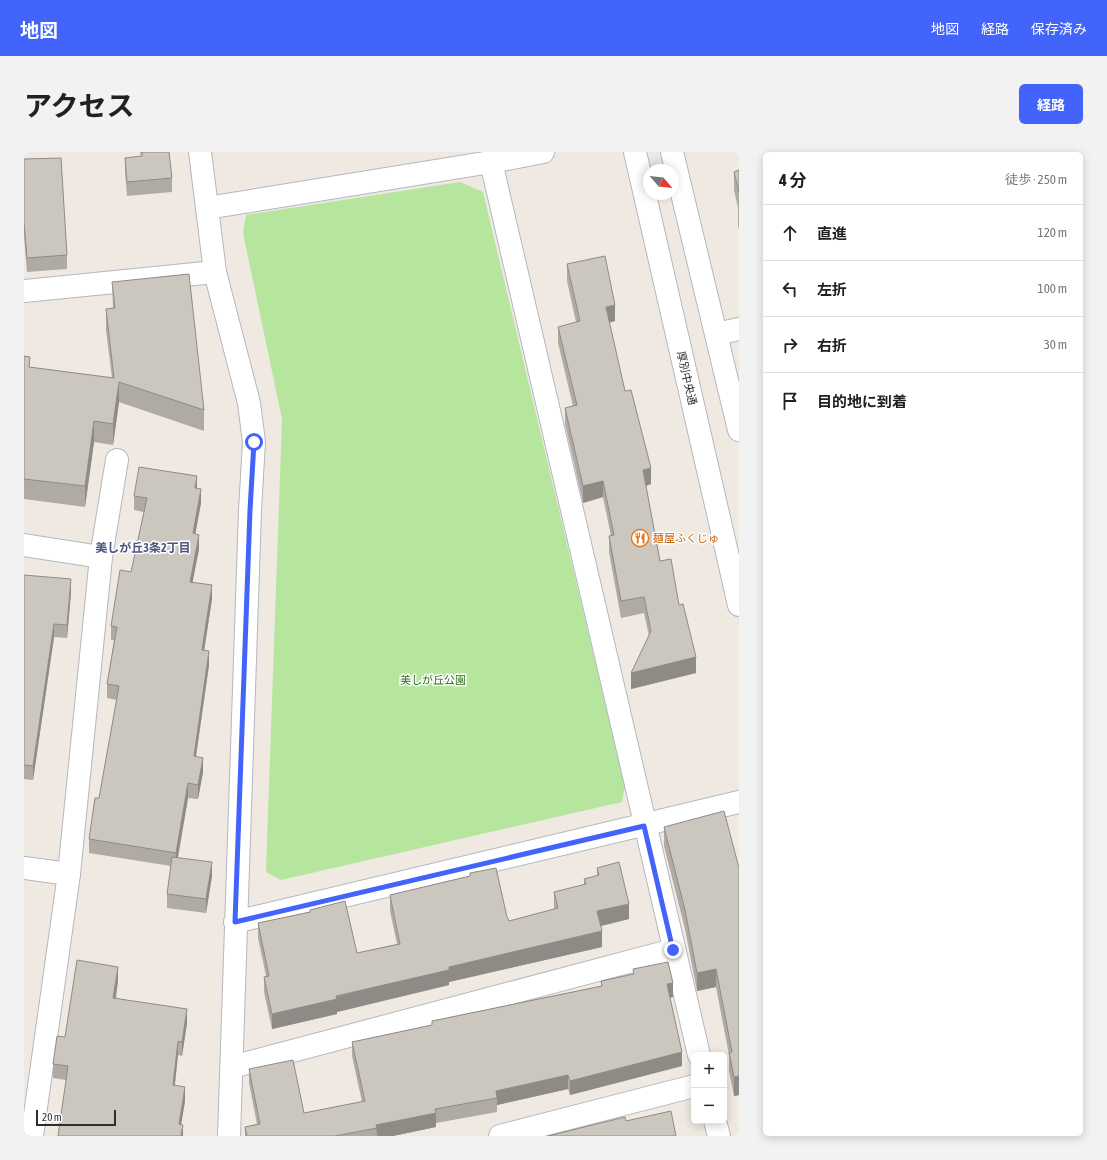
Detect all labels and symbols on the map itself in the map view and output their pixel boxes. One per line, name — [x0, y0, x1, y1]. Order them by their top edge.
north arrow — [643, 164, 679, 200]
street label: 厚別中央通 — [675, 350, 699, 406]
route start — [245, 433, 263, 451]
restaurant icon: 麺屋ふくじゅ — [630, 528, 650, 548]
place label: 麺屋ふくじゅ — [653, 532, 719, 544]
district label: 美しが丘3条2丁目 — [95, 541, 191, 555]
park label: 美しが丘公園 — [400, 674, 466, 686]
route end — [664, 941, 682, 959]
scale bar — [36, 1108, 116, 1127]

